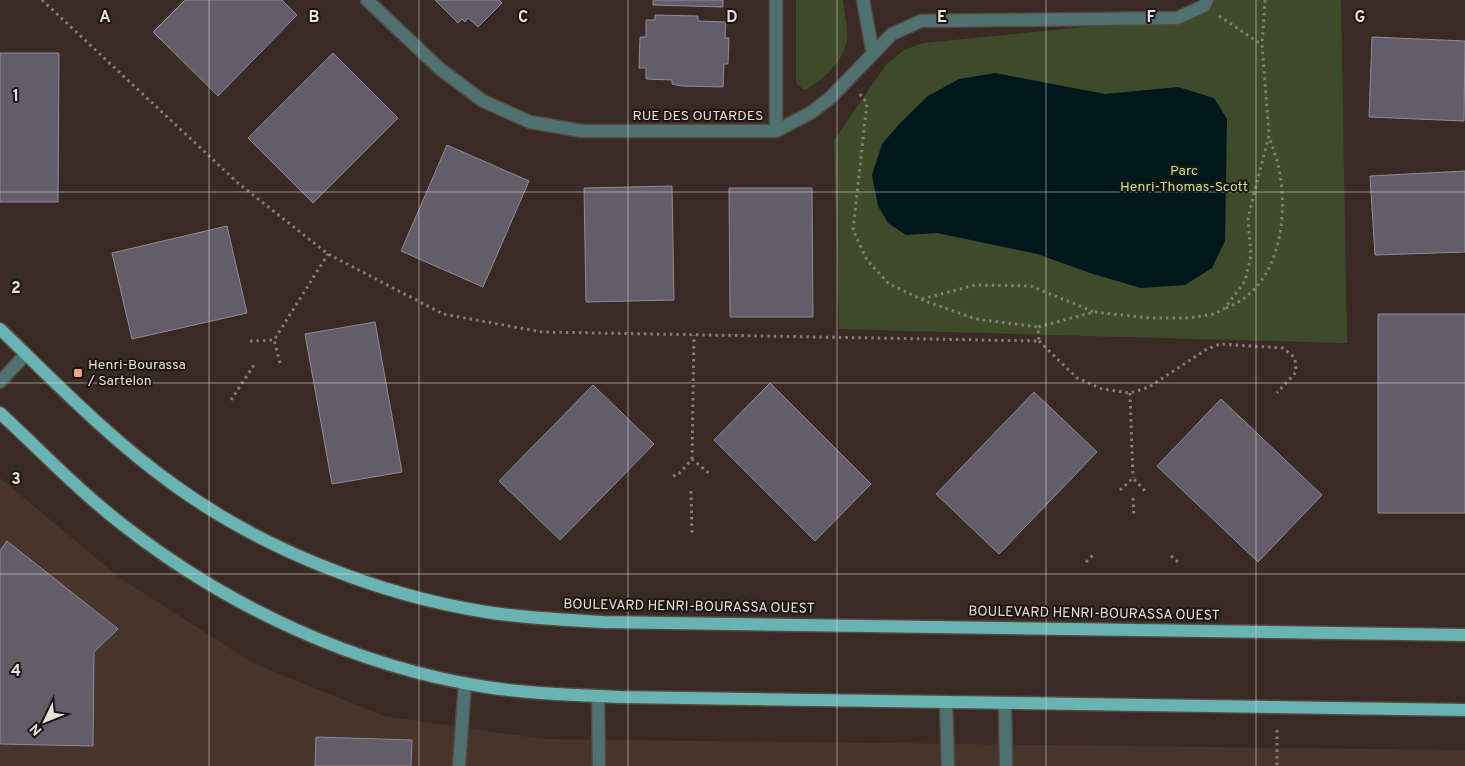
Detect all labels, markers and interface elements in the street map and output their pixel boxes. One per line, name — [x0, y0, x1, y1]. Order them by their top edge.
text: A — [99, 8, 111, 28]
text: B — [308, 8, 320, 28]
text: C — [518, 8, 528, 28]
text: D — [726, 8, 738, 28]
text: E — [937, 8, 947, 28]
text: F — [1146, 8, 1156, 28]
text: G — [1355, 8, 1365, 28]
text: 1 — [13, 87, 19, 107]
street label: RUE DES OUTARDES — [633, 108, 763, 125]
park label: Parc Henri-Thomas-Scott — [1120, 163, 1248, 196]
text: 2 — [11, 279, 21, 299]
place label: Henri-Bourassa / Sartelon — [87, 357, 186, 390]
marker: Henri-Bourassa / Sartelon — [72, 367, 84, 379]
text: 3 — [11, 470, 21, 490]
street label: BOULEVARD HENRI-BOURASSA OUEST — [563, 596, 815, 618]
street label: BOULEVARD HENRI-BOURASSA OUEST — [968, 603, 1220, 625]
text: 4 — [11, 662, 21, 682]
north arrow — [20, 696, 70, 746]
text: N — [27, 719, 46, 738]

